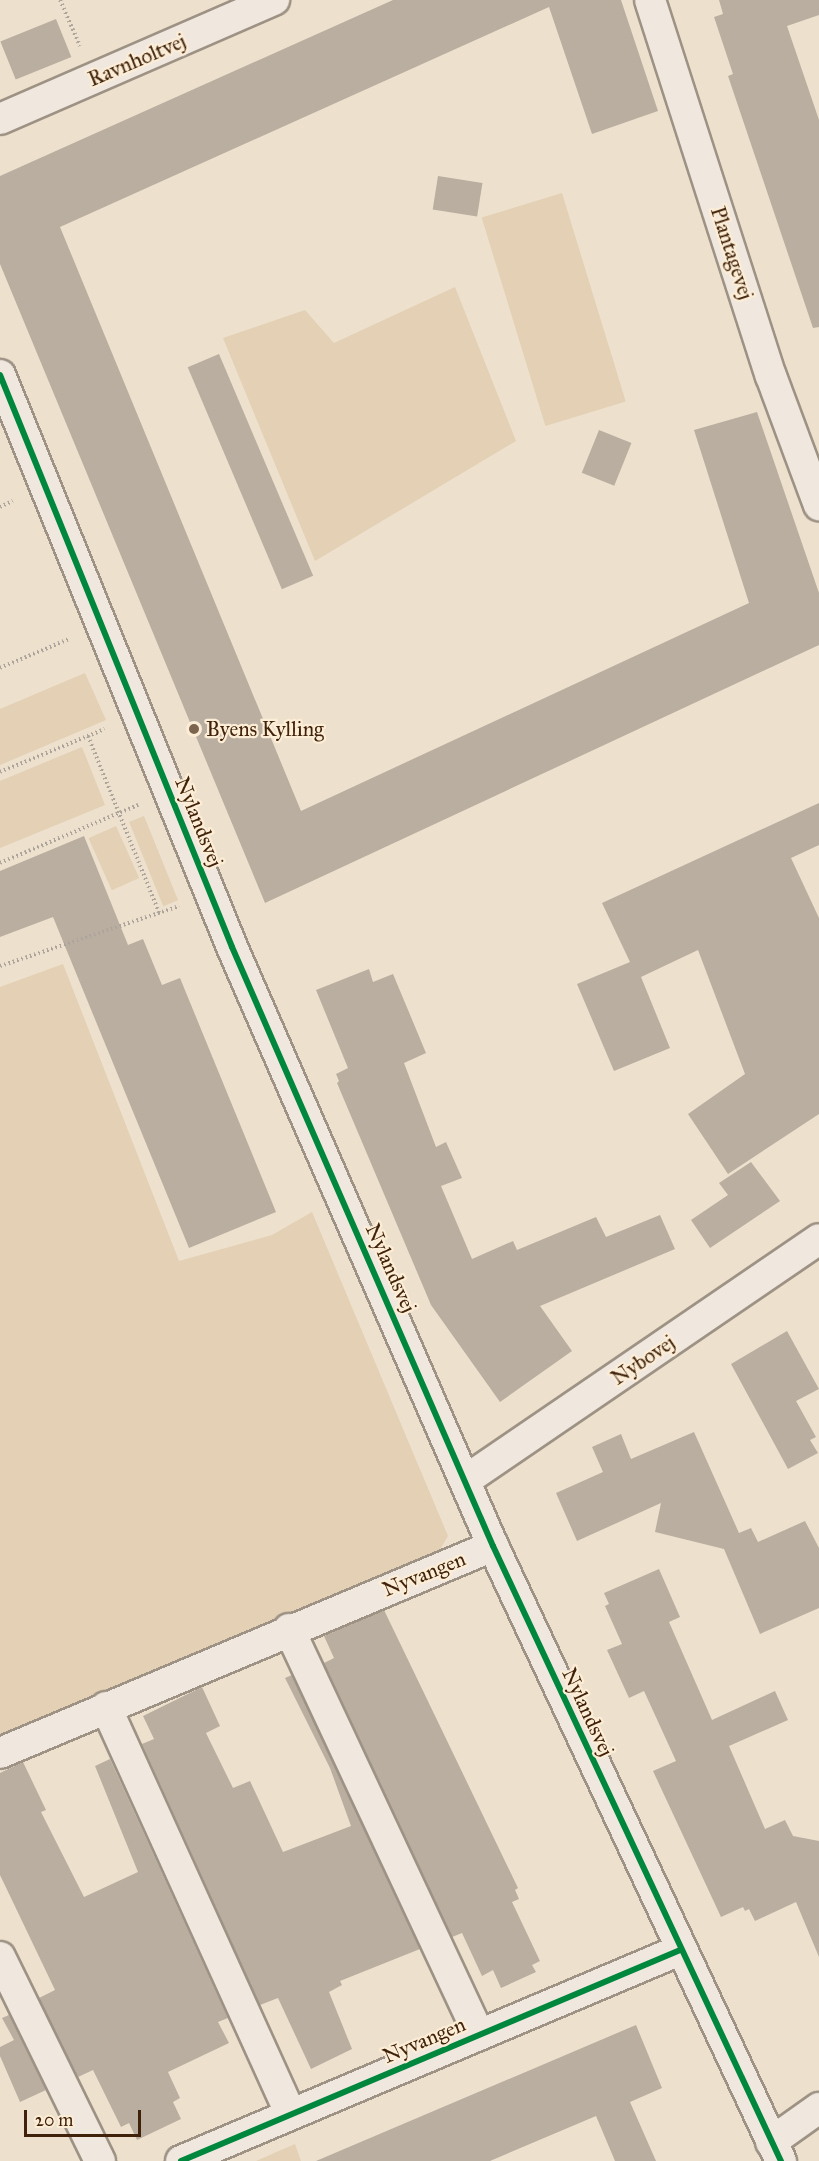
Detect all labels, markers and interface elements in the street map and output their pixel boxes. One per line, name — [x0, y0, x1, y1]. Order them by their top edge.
street label: Ravnholtvej — [84, 28, 190, 92]
street label: Plantagevej — [705, 203, 759, 303]
place label: Byens Kylling — [206, 716, 324, 742]
marker: Byens Kylling — [187, 722, 201, 736]
street label: Nylandsvej — [170, 773, 228, 871]
street label: Nylandsvej — [360, 1219, 422, 1317]
street label: Nybovej — [606, 1330, 680, 1390]
street label: Nyvangen — [379, 1546, 469, 1602]
street label: Nylandsvej — [557, 1664, 619, 1760]
street label: Nyvangen — [379, 2011, 469, 2069]
scale bar — [27, 2098, 144, 2136]
text: 20 m — [35, 2109, 73, 2131]

